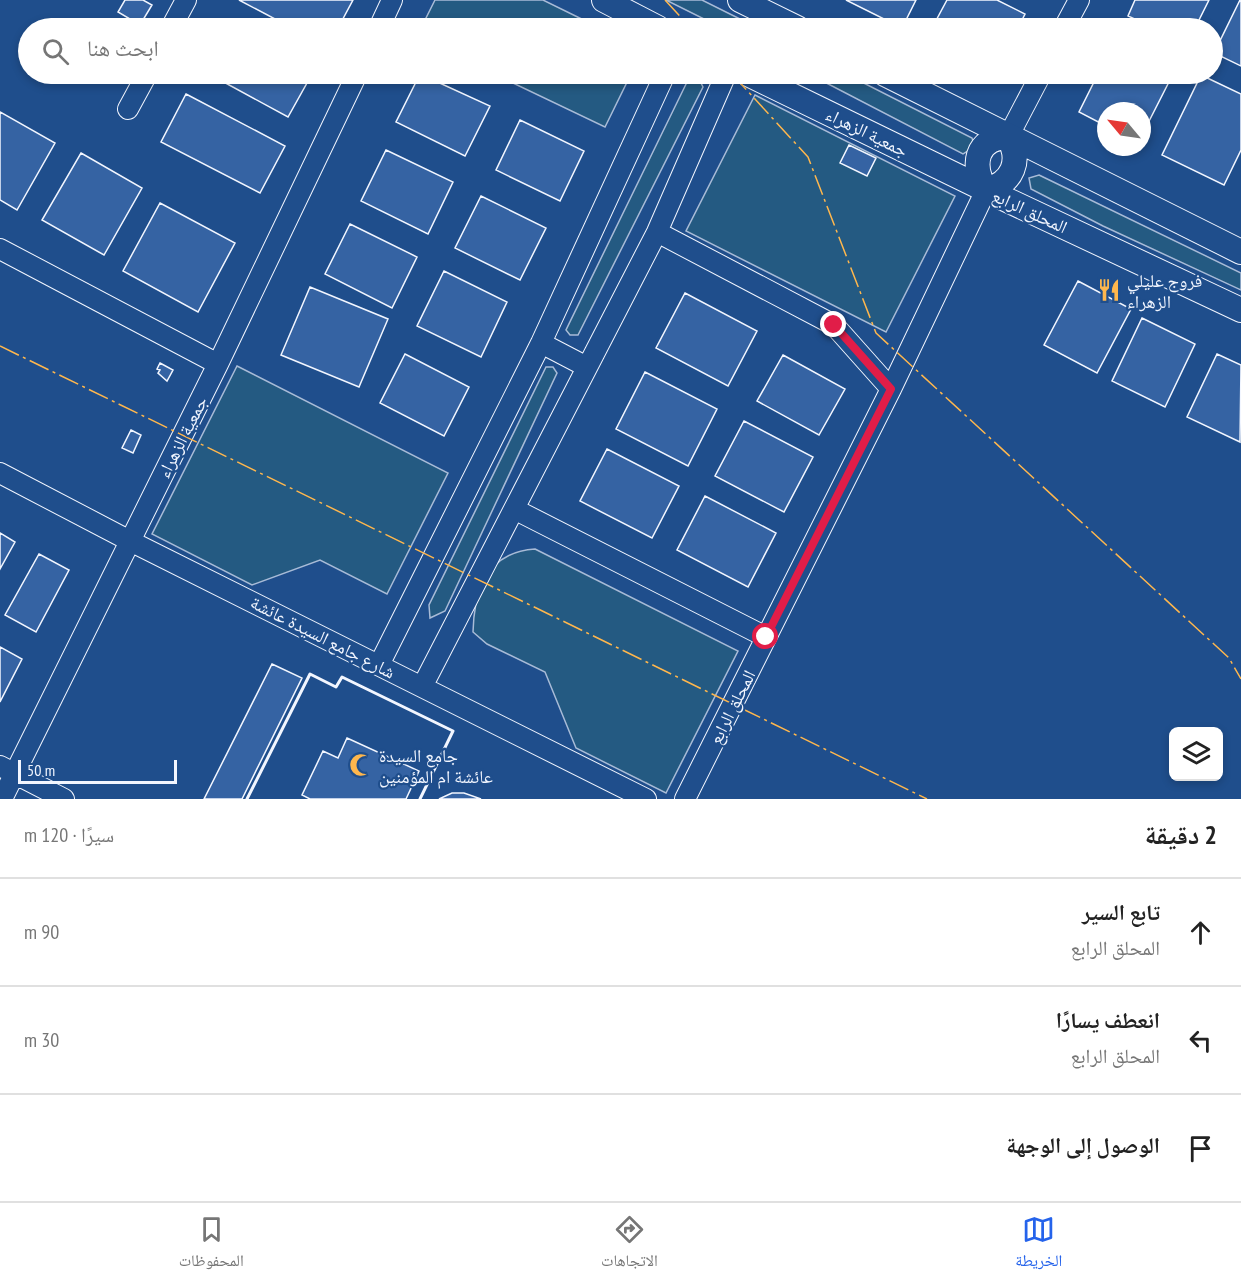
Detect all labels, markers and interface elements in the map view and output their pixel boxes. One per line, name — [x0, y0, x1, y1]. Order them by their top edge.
search box — [18, 18, 1223, 84]
text: ابحث هنا — [87, 34, 159, 62]
icon: search — [39, 35, 72, 68]
street label: جمعية الزهراء — [822, 102, 912, 162]
north arrow — [1097, 102, 1151, 156]
street label: المحلق الرابع — [988, 184, 1071, 239]
place label: فروج عليلي الزهراء — [1127, 269, 1202, 313]
restaurant icon: فروج عليلي الزهراء — [1096, 277, 1122, 303]
route end — [820, 311, 846, 337]
street label: جمعية الزهراء — [152, 392, 212, 482]
street label: شارع جامع السيدة عائشة — [246, 591, 399, 684]
route start — [752, 623, 778, 649]
street label: المحلق الرابع — [703, 666, 761, 749]
map controls — [1169, 727, 1223, 781]
button: layers — [1169, 727, 1223, 781]
place label: جامع السيدة عائشة ام المؤمنين — [379, 744, 493, 789]
mosque icon: جامع السيدة عائشة ام المؤمنين — [348, 752, 374, 778]
scale bar — [18, 757, 177, 784]
text: 50 m — [27, 760, 55, 780]
text: 2 دقيقة — [1145, 818, 1217, 851]
text: سيرًا · 120 m — [24, 822, 114, 848]
text: تابع السير — [1082, 898, 1160, 926]
icon: ahead — [1184, 916, 1217, 949]
text: 90 m — [24, 919, 59, 945]
text: المحلق الرابع — [1071, 935, 1160, 961]
text: انعطف يسارًا — [1056, 1006, 1160, 1034]
icon: left — [1184, 1024, 1217, 1057]
text: 30 m — [24, 1027, 59, 1053]
text: المحلق الرابع — [1071, 1043, 1160, 1069]
text: الوصول إلى الوجهة — [1006, 1131, 1160, 1159]
icon: arrive — [1184, 1132, 1217, 1165]
tab: المحفوظات — [179, 1213, 244, 1276]
tab: الاتجاهات — [601, 1213, 658, 1276]
tab: الخريطة — [1015, 1213, 1062, 1276]

